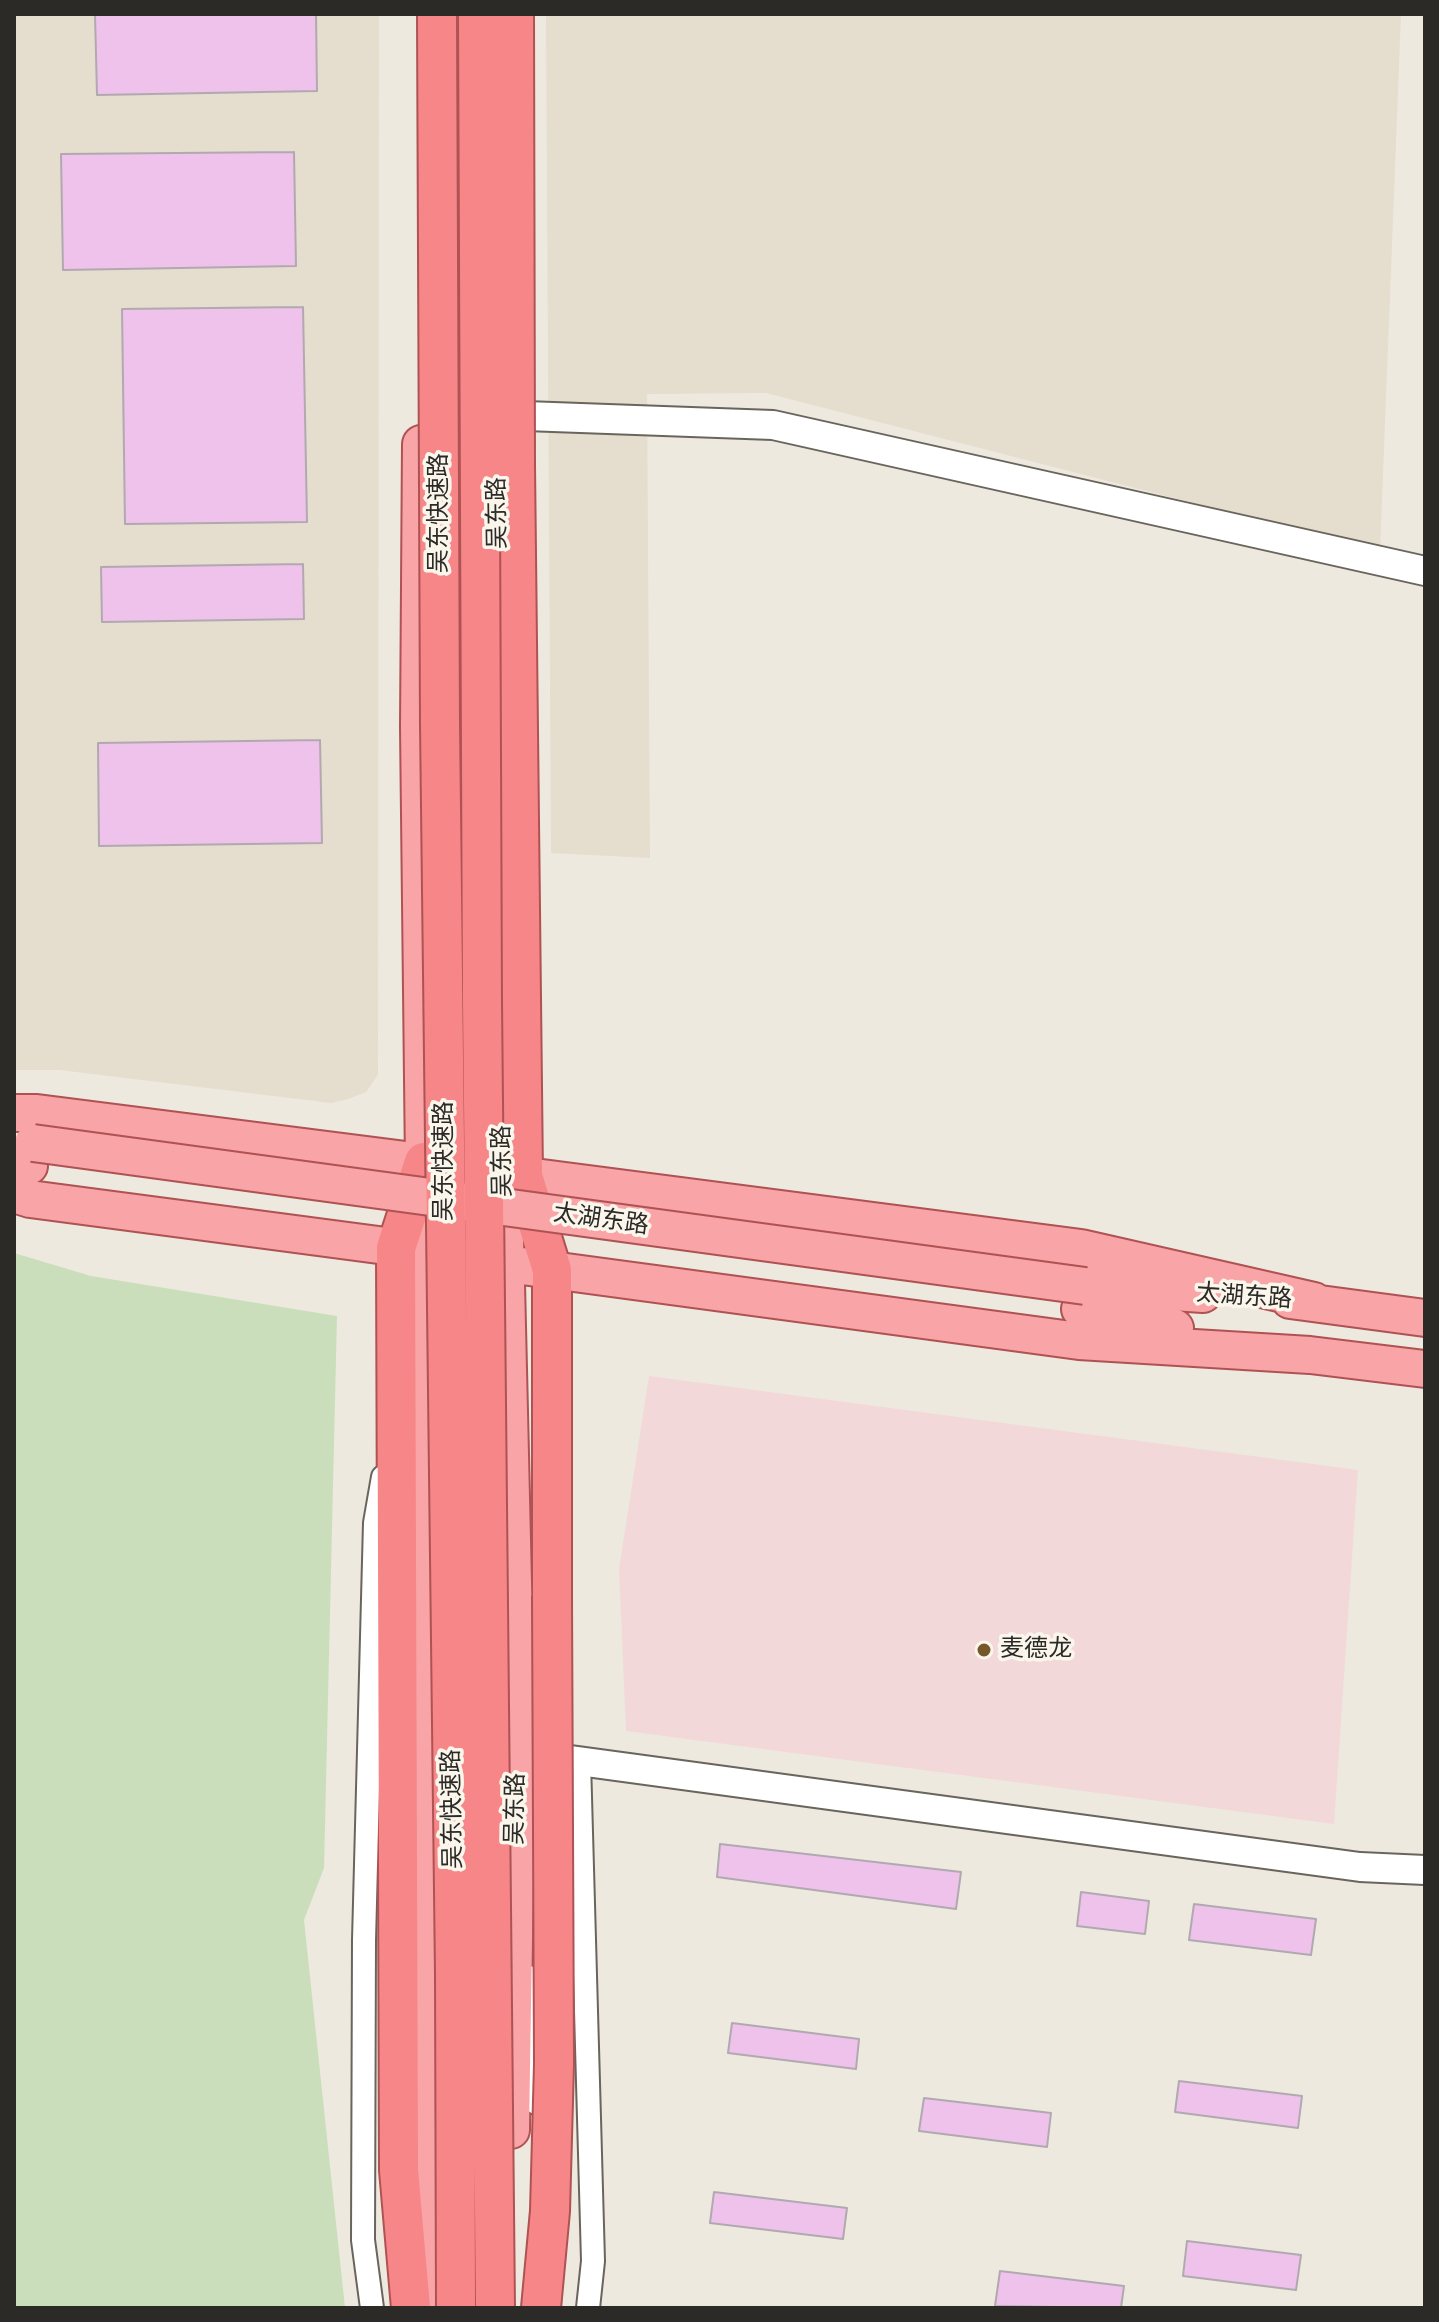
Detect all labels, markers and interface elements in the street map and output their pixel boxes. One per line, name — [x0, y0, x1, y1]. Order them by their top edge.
street label: 吴东快速路 — [426, 453, 454, 573]
street label: 吴东路 — [483, 477, 513, 549]
street label: 吴东快速路 — [431, 1101, 459, 1221]
street label: 吴东路 — [488, 1125, 518, 1197]
street label: 太湖东路 — [551, 1199, 651, 1241]
street label: 太湖东路 — [1195, 1279, 1293, 1315]
place label: 麦德龙 — [1000, 1636, 1072, 1664]
marker: 麦德龙 — [975, 1641, 993, 1659]
street label: 吴东快速路 — [438, 1749, 468, 1869]
street label: 吴东路 — [501, 1773, 531, 1845]

